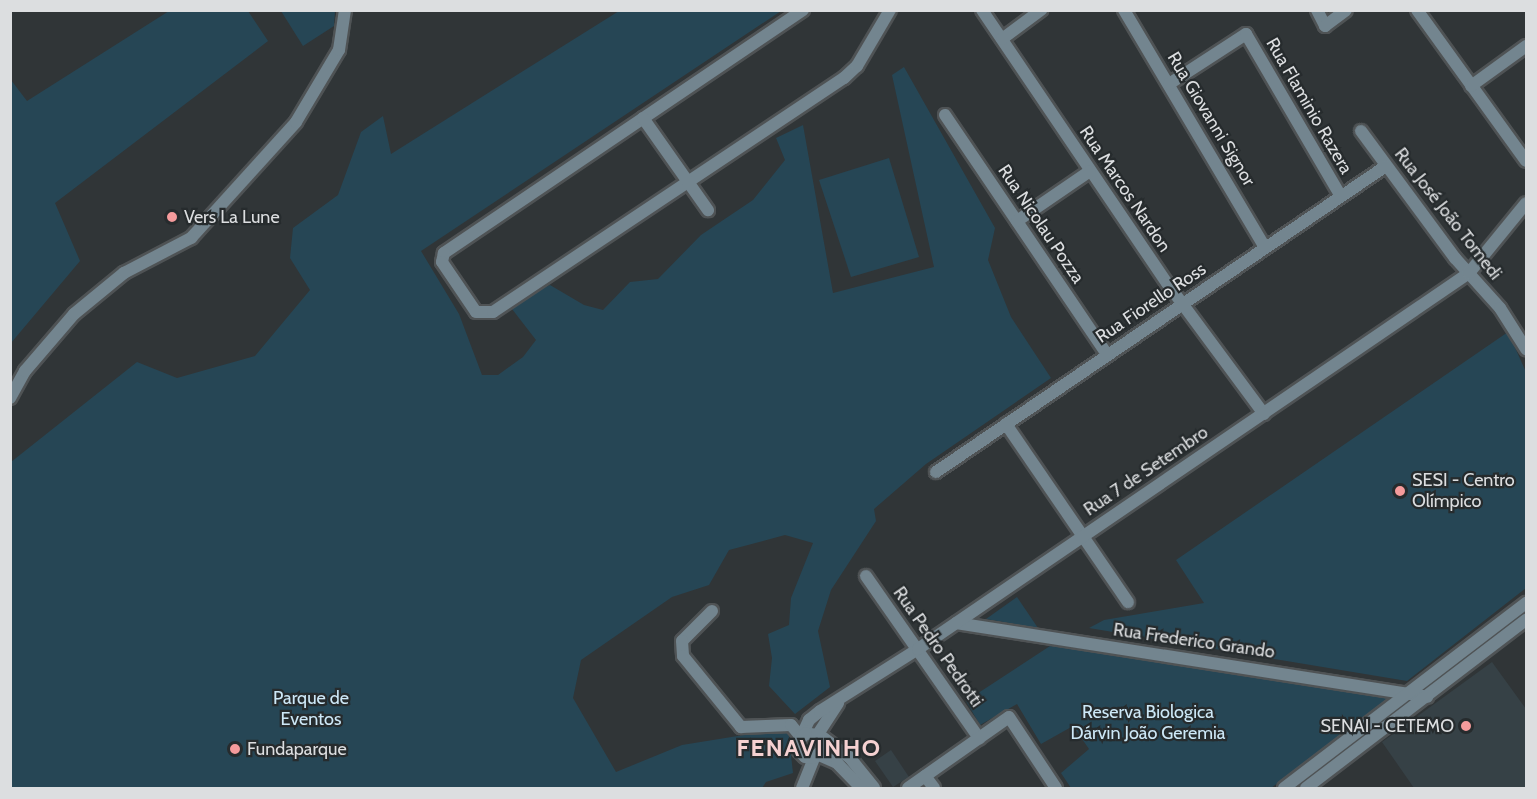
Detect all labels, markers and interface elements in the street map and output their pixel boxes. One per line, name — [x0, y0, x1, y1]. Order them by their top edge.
street label: Rua Flaminio Razera — [1261, 34, 1357, 178]
street label: Rua Giovanni Signor — [1162, 48, 1260, 190]
street label: Rua Marcos Nardon — [1075, 122, 1175, 256]
street label: Rua José João Tomedi — [1390, 144, 1506, 284]
street label: Rua Nicolau Pozza — [993, 160, 1089, 288]
place label: Vers La Lune — [184, 206, 280, 228]
marker: Vers La Lune — [165, 210, 179, 224]
street label: Rua Fiorello Ross — [1092, 258, 1210, 348]
street label: Rua 7 de Setembro — [1080, 421, 1212, 521]
place label: SESI - Centro Olímpico — [1412, 470, 1515, 512]
marker: SESI - Centro Olímpico — [1393, 484, 1407, 498]
street label: Rua Pedro Pedrotti — [888, 583, 988, 711]
street label: Rua Frederico Grando — [1112, 619, 1276, 663]
park label: Parque de Eventos — [273, 688, 349, 730]
park label: Reserva Biologica Dárvin João Geremia — [1070, 702, 1226, 744]
place label: SENAI - CETEMO — [1320, 715, 1454, 737]
marker: SENAI - CETEMO — [1459, 719, 1473, 733]
district label: FENAVINHO — [737, 734, 881, 762]
place label: Fundaparque — [247, 738, 347, 760]
marker: Fundaparque — [228, 742, 242, 756]

